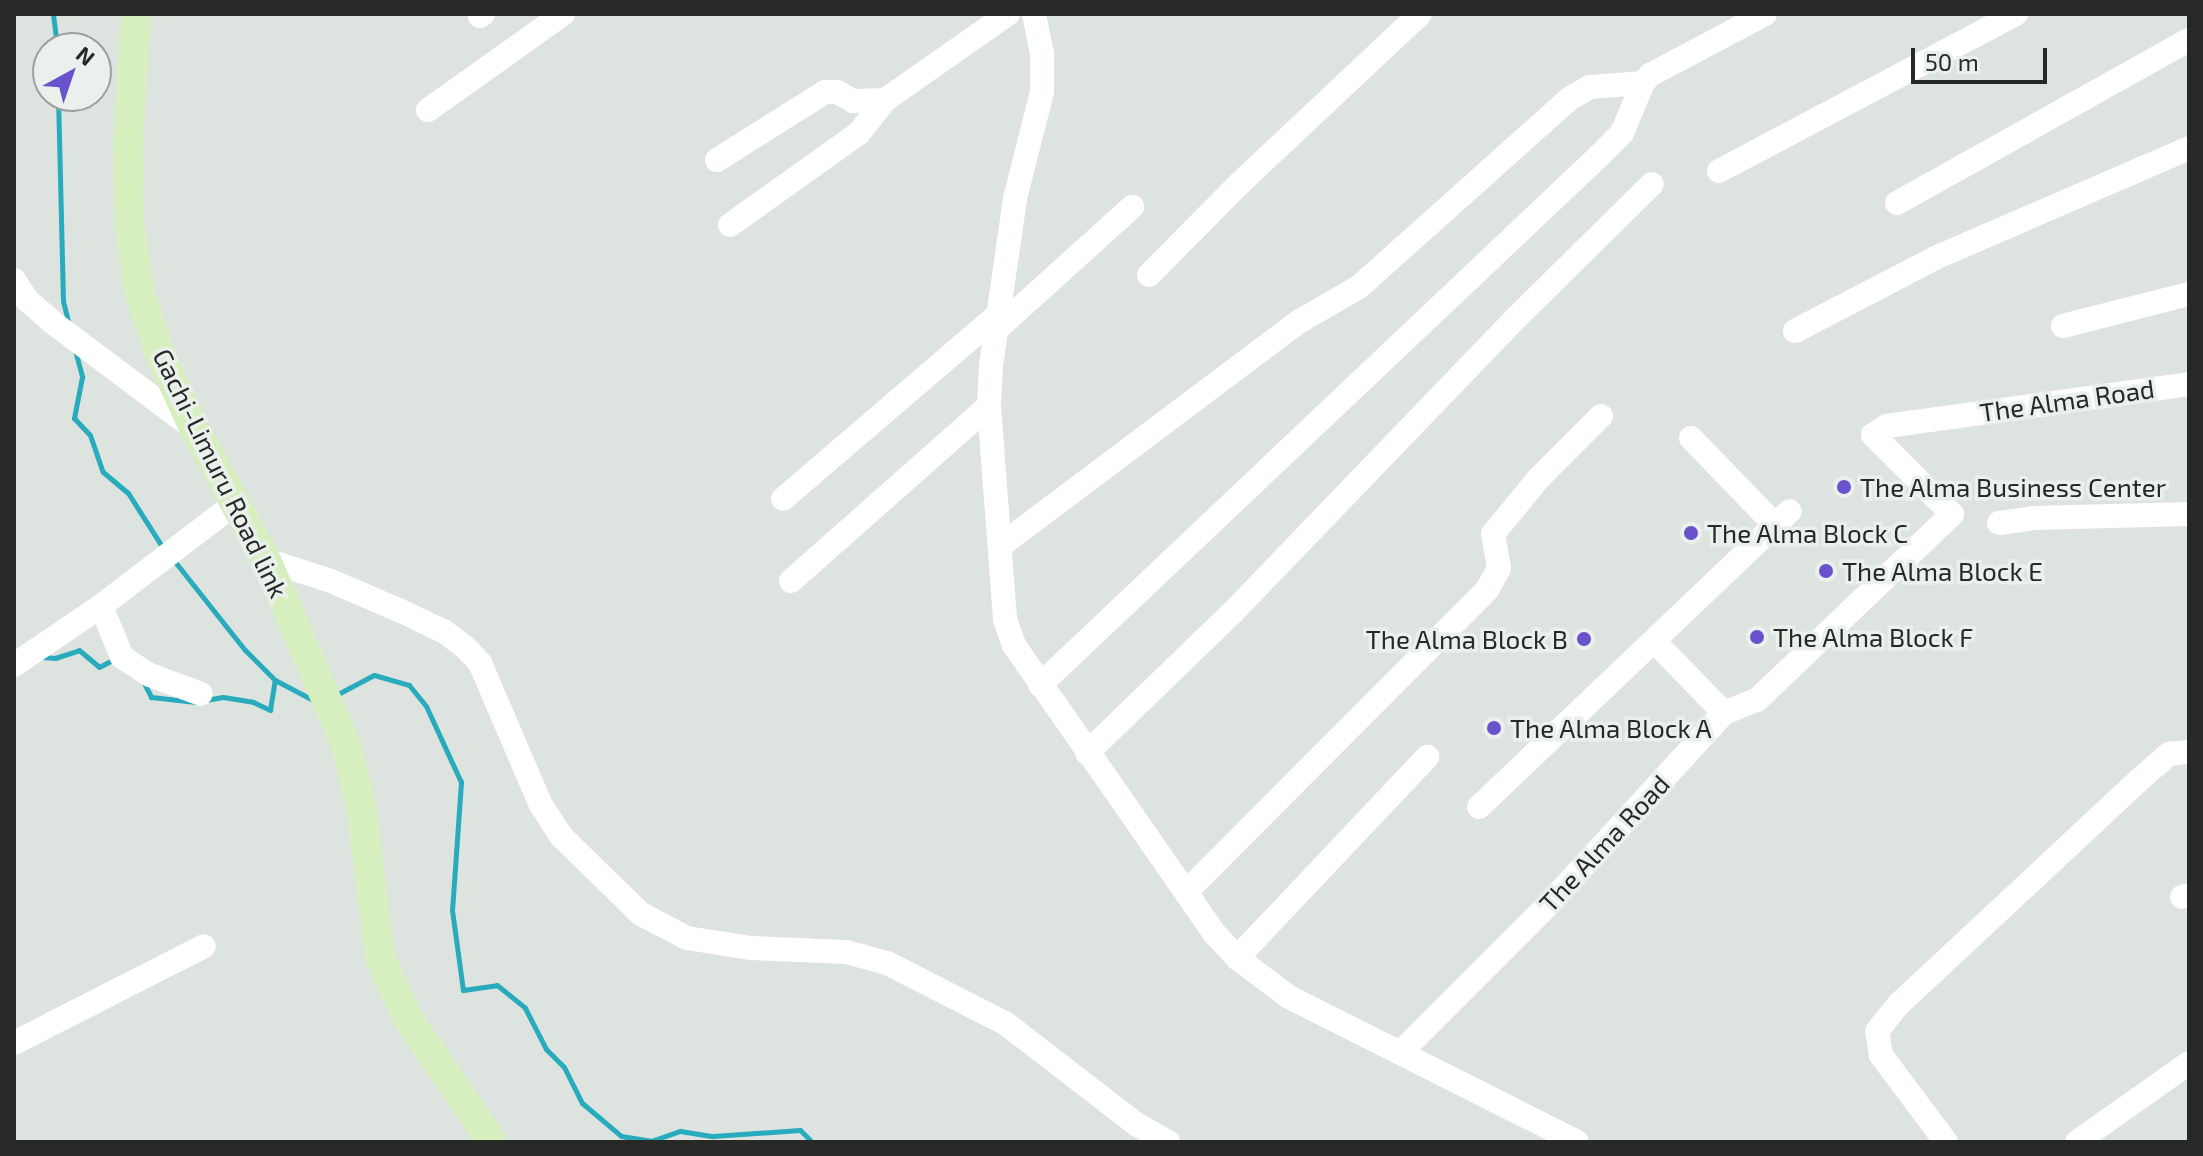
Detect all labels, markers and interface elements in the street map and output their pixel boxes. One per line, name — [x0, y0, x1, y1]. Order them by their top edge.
north arrow — [32, 32, 112, 112]
scale bar — [1915, 32, 2051, 82]
text: N — [72, 40, 101, 70]
text: 50 m — [1925, 47, 1979, 76]
street label: Gachi-Limuru Road link — [147, 343, 295, 603]
street label: The Alma Road — [1977, 372, 2157, 428]
place label: The Alma Business Center — [1860, 471, 2167, 503]
marker: The Alma Business Center — [1835, 478, 1853, 496]
place label: The Alma Block C — [1707, 517, 1909, 549]
marker: The Alma Block C — [1682, 524, 1700, 542]
place label: The Alma Block E — [1842, 555, 2044, 587]
marker: The Alma Block E — [1817, 562, 1835, 580]
place label: The Alma Block F — [1773, 621, 1974, 653]
place label: The Alma Block B — [1365, 623, 1568, 655]
marker: The Alma Block F — [1748, 628, 1766, 646]
marker: The Alma Block B — [1575, 630, 1593, 648]
place label: The Alma Block A — [1510, 712, 1713, 744]
marker: The Alma Block A — [1485, 719, 1503, 737]
street label: The Alma Road — [1532, 768, 1676, 918]

